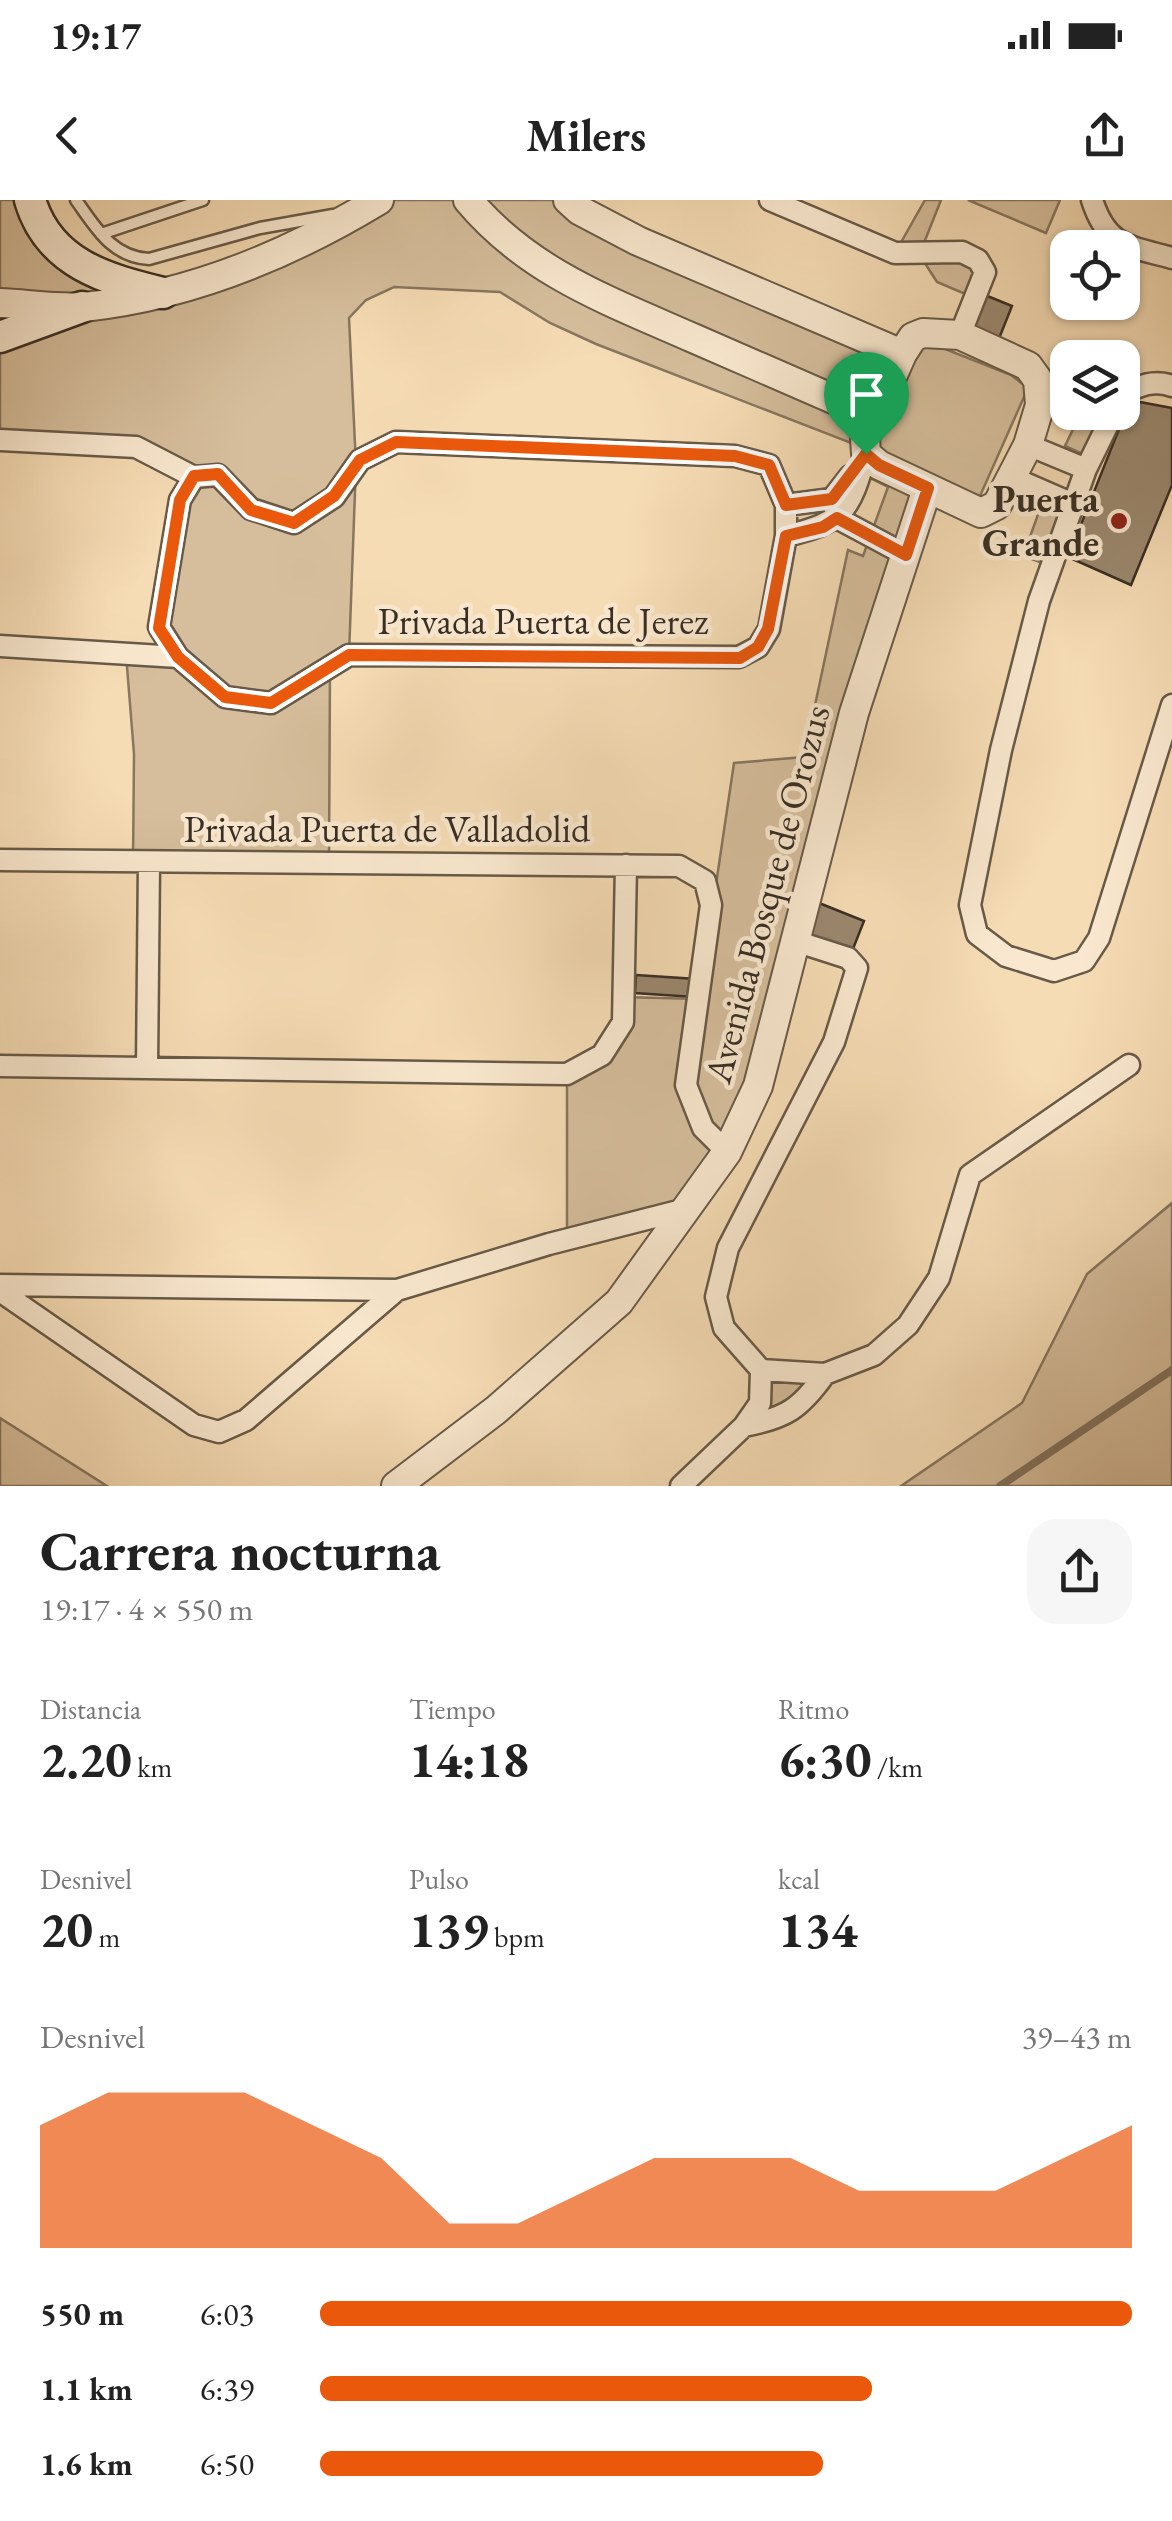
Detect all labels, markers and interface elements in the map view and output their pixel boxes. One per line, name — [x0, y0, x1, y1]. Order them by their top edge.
text: 19:17 — [50, 11, 141, 60]
text: Milers — [526, 106, 646, 164]
icon: back — [40, 108, 95, 163]
icon: share — [1077, 108, 1132, 163]
map controls — [1050, 230, 1140, 430]
button: locate — [1050, 230, 1140, 320]
button: layers — [1050, 340, 1140, 430]
pin — [824, 352, 909, 455]
icon: arrive — [839, 367, 894, 422]
place label: Puerta Grande — [982, 474, 1099, 567]
marker: Puerta Grande — [1108, 510, 1130, 532]
street label: Privada Puerta de Jerez — [378, 596, 709, 645]
street label: Avenida Bosque de Orozus — [692, 699, 841, 1089]
street label: Privada Puerta de Valladolid — [184, 804, 591, 853]
text: Carrera nocturna — [40, 1515, 440, 1586]
button: share — [1027, 1519, 1132, 1624]
text: 19:17 · 4 × 550 m — [40, 1588, 253, 1630]
text: Distancia — [40, 1691, 141, 1727]
text: Tiempo — [409, 1691, 496, 1727]
text: Ritmo — [778, 1691, 849, 1727]
text: 2.20 — [40, 1727, 132, 1792]
text: 14:18 — [409, 1727, 529, 1792]
text: 6:30 — [778, 1727, 871, 1792]
text: km — [132, 1749, 172, 1785]
text: /km — [871, 1749, 923, 1785]
text: Desnivel — [40, 1861, 132, 1897]
text: Pulso — [409, 1861, 469, 1897]
text: kcal — [778, 1861, 820, 1897]
text: 20 — [40, 1897, 93, 1962]
text: 139 — [409, 1897, 488, 1962]
text: 134 — [778, 1897, 857, 1962]
text: m — [93, 1919, 120, 1955]
text: bpm — [488, 1919, 545, 1955]
text: Desnivel — [40, 2016, 145, 2058]
text: 39–43 m — [1022, 2016, 1132, 2058]
text: 550 m — [40, 2293, 124, 2335]
text: 6:03 — [200, 2293, 254, 2335]
text: 1.1 km — [40, 2368, 133, 2410]
text: 6:39 — [200, 2368, 254, 2410]
text: 1.6 km — [40, 2443, 133, 2485]
text: 6:50 — [200, 2443, 254, 2485]

